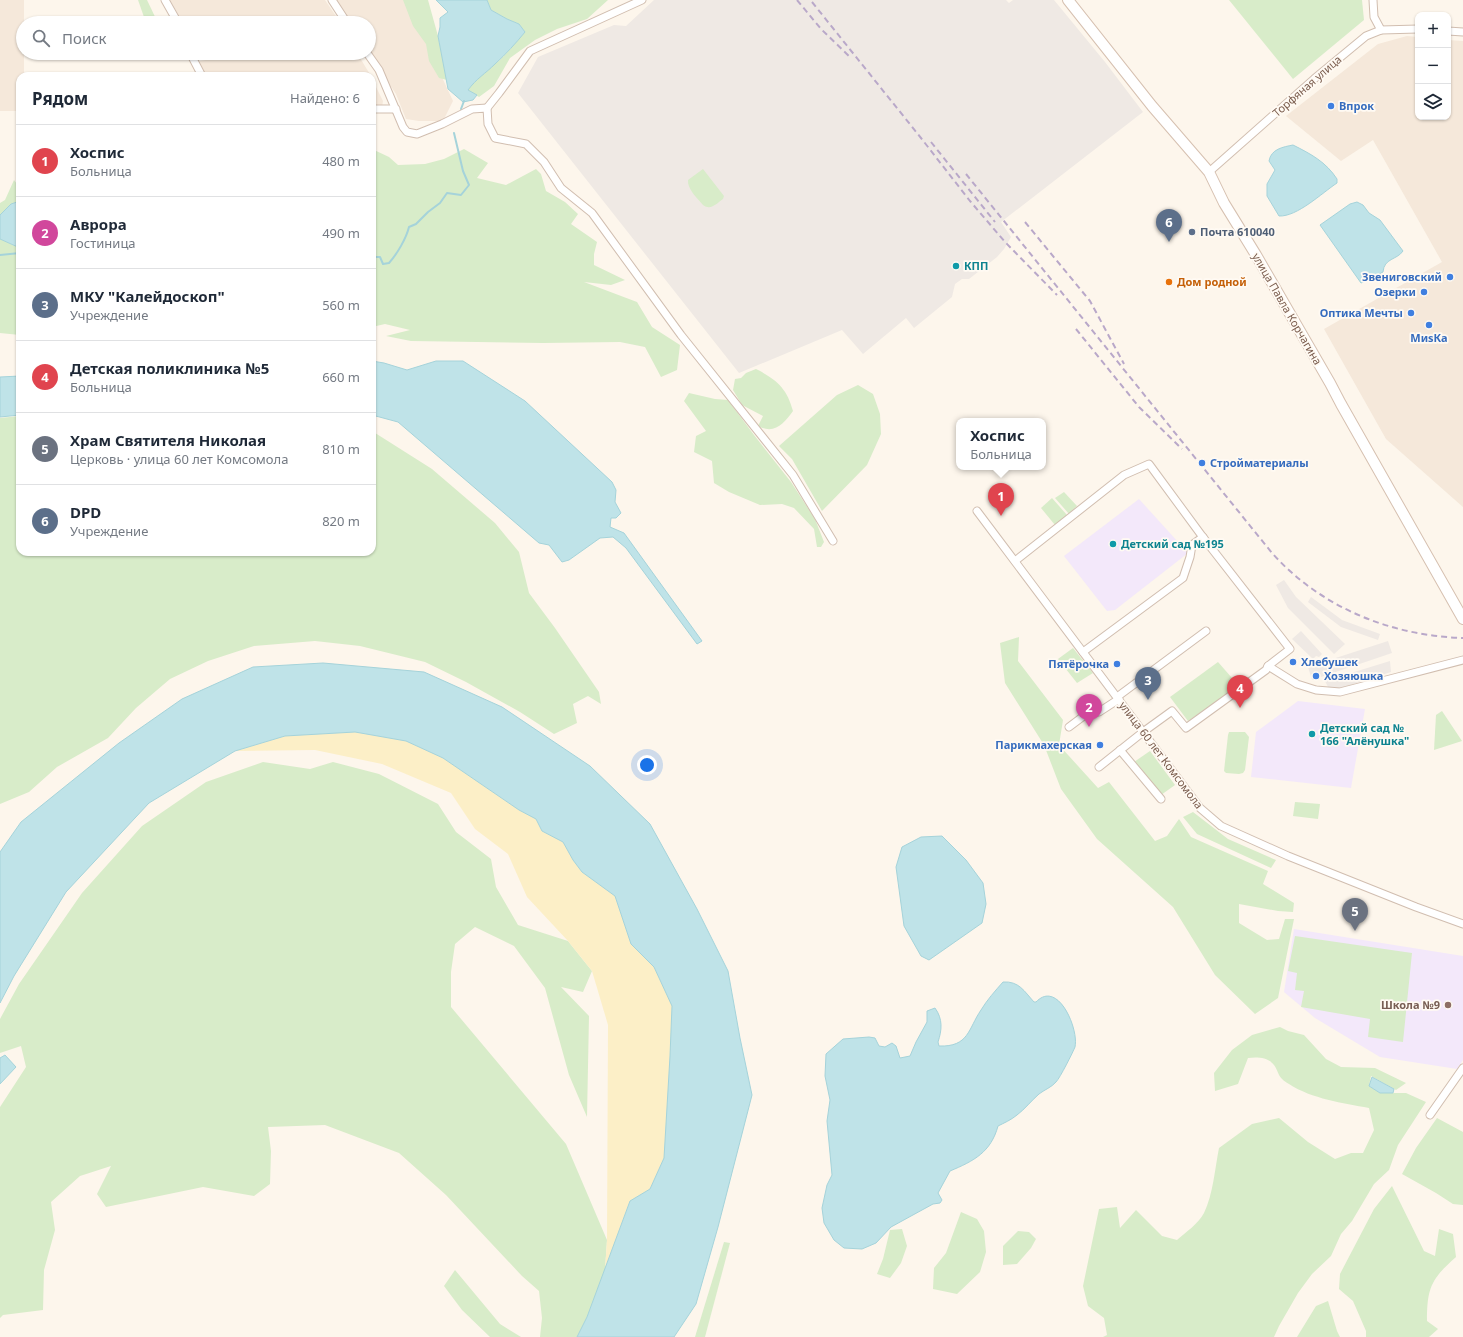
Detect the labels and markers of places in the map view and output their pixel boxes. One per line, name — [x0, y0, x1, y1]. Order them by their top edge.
place label: Впрок — [1339, 98, 1374, 113]
marker: Впрок — [1326, 101, 1336, 111]
pin: 6 — [1156, 209, 1182, 242]
place label: Почта 610040 — [1200, 224, 1275, 239]
marker: Почта 610040 — [1187, 227, 1197, 237]
place label: КПП — [964, 258, 988, 273]
marker: КПП — [951, 261, 961, 271]
place label: Звениговский — [1362, 269, 1442, 284]
marker: Звениговский — [1445, 272, 1455, 282]
place label: Дом родной — [1177, 274, 1247, 289]
marker: Дом родной — [1164, 277, 1174, 287]
place label: Озерки — [1374, 284, 1416, 299]
marker: Озерки — [1419, 287, 1429, 297]
place label: Оптика Мечты — [1320, 305, 1403, 320]
marker: Оптика Мечты — [1406, 308, 1416, 318]
marker: МиsКа — [1424, 320, 1434, 330]
place label: МиsКа — [1410, 330, 1448, 345]
place label: Стройматериалы — [1210, 455, 1309, 470]
marker: Стройматериалы — [1197, 458, 1207, 468]
pin: 1 — [988, 483, 1014, 516]
place label: Детский сад №195 — [1121, 536, 1224, 551]
marker: Детский сад №195 — [1108, 539, 1118, 549]
place label: Хлебушек — [1301, 654, 1358, 669]
place label: Пятёрочка — [1048, 656, 1109, 671]
marker: Хлебушек — [1288, 657, 1298, 667]
marker: Пятёрочка — [1112, 659, 1122, 669]
pin: 3 — [1135, 667, 1161, 700]
place label: Хозяюшка — [1324, 668, 1383, 683]
marker: Хозяюшка — [1311, 671, 1321, 681]
pin: 4 — [1227, 675, 1253, 708]
pin: 2 — [1076, 694, 1102, 727]
place label: Детский сад № 166 "Алёнушка" — [1320, 720, 1409, 748]
marker: Детский сад № 166 "Алёнушка" — [1307, 729, 1317, 739]
place label: Парикмахерская — [995, 737, 1092, 752]
marker: Парикмахерская — [1095, 740, 1105, 750]
pin: 5 — [1342, 898, 1368, 931]
place label: Школа №9 — [1381, 997, 1440, 1012]
marker: Школа №9 — [1443, 1000, 1453, 1010]

